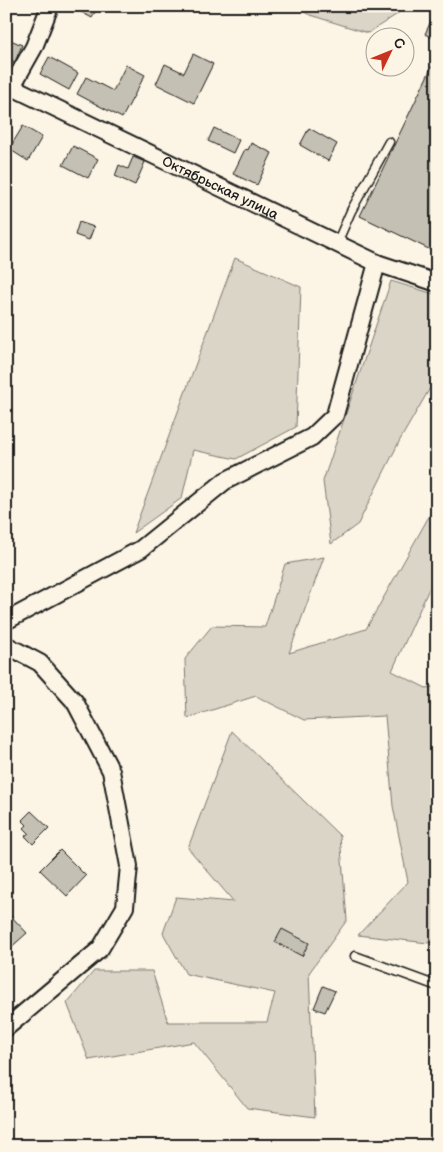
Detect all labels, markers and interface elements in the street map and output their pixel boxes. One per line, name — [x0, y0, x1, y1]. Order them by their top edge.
north arrow — [366, 28, 416, 78]
text: С — [390, 34, 409, 53]
street label: Октябрьская улица — [159, 153, 282, 223]

